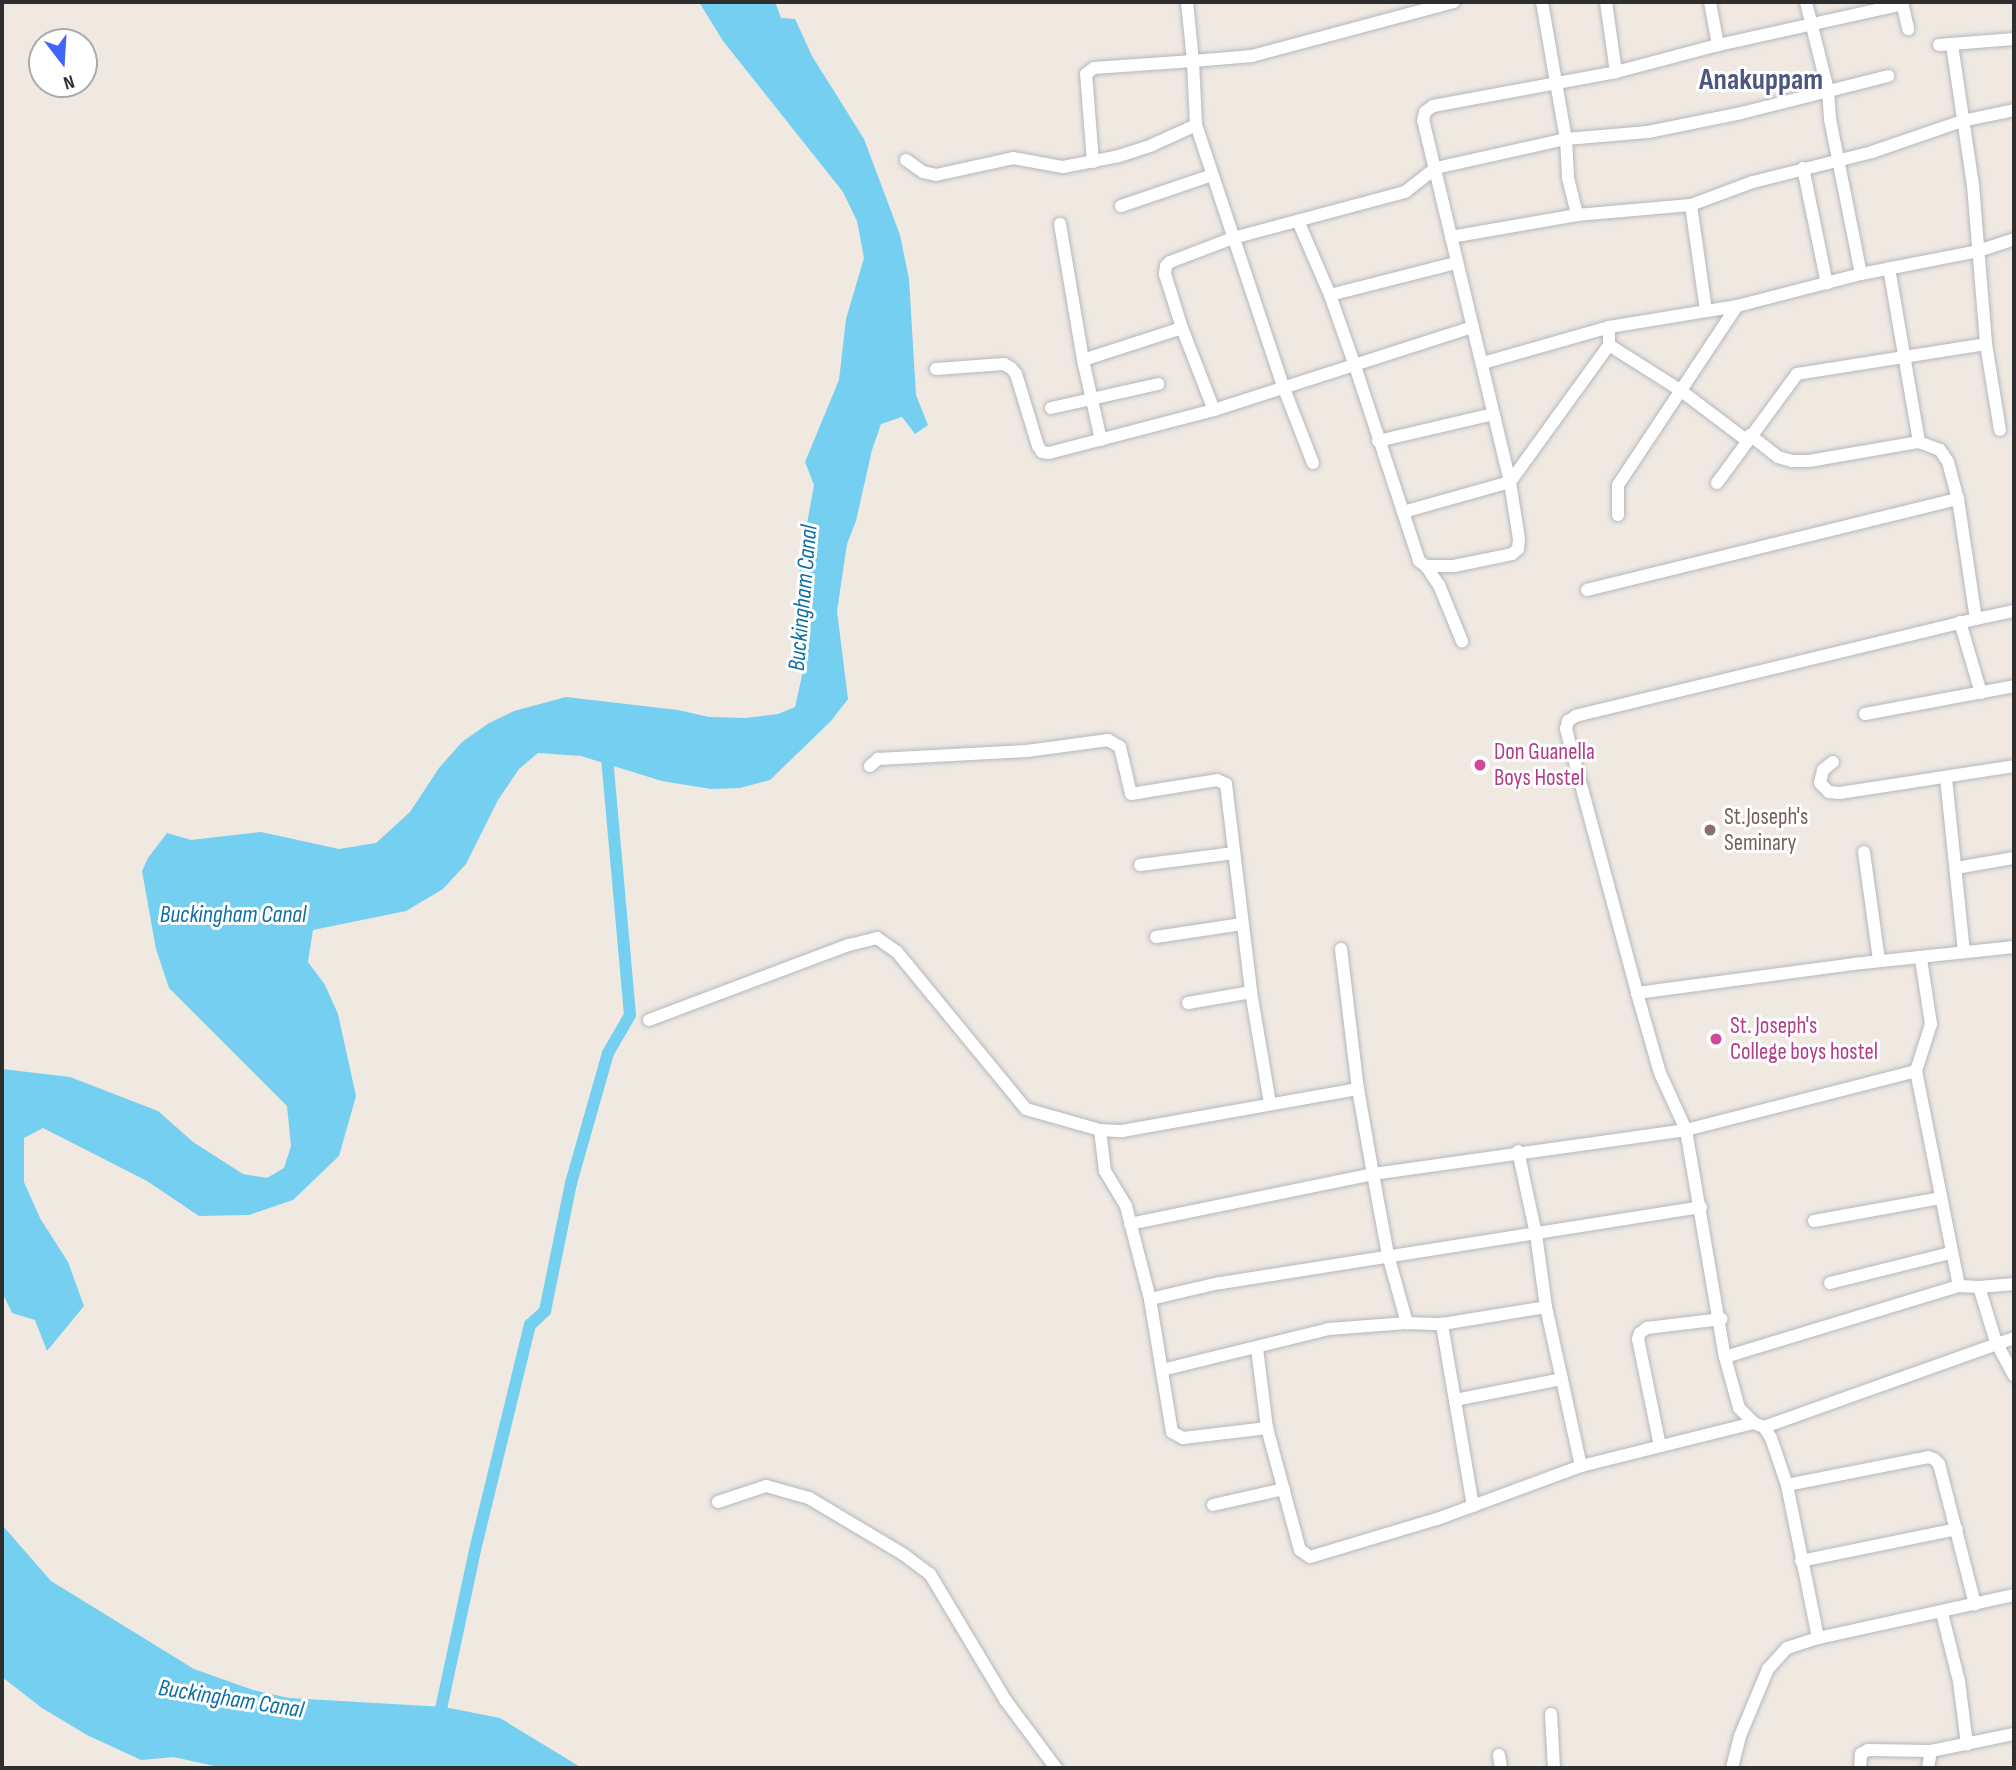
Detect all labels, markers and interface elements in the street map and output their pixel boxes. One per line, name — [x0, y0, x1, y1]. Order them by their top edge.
north arrow — [28, 28, 98, 98]
district label: Anakuppam — [1699, 62, 1823, 98]
text: N — [60, 69, 77, 94]
water label: Buckingham Canal — [782, 524, 824, 672]
place label: Don Guanella Boys Hostel — [1494, 738, 1595, 792]
marker: Don Guanella Boys Hostel — [1472, 757, 1488, 773]
place label: St.Joseph's Seminary — [1724, 803, 1808, 857]
marker: St.Joseph's Seminary — [1702, 822, 1718, 838]
water label: Buckingham Canal — [160, 901, 306, 929]
place label: St. Joseph's College boys hostel — [1730, 1012, 1878, 1066]
marker: St. Joseph's College boys hostel — [1708, 1031, 1724, 1047]
water label: Buckingham Canal — [156, 1673, 306, 1725]

